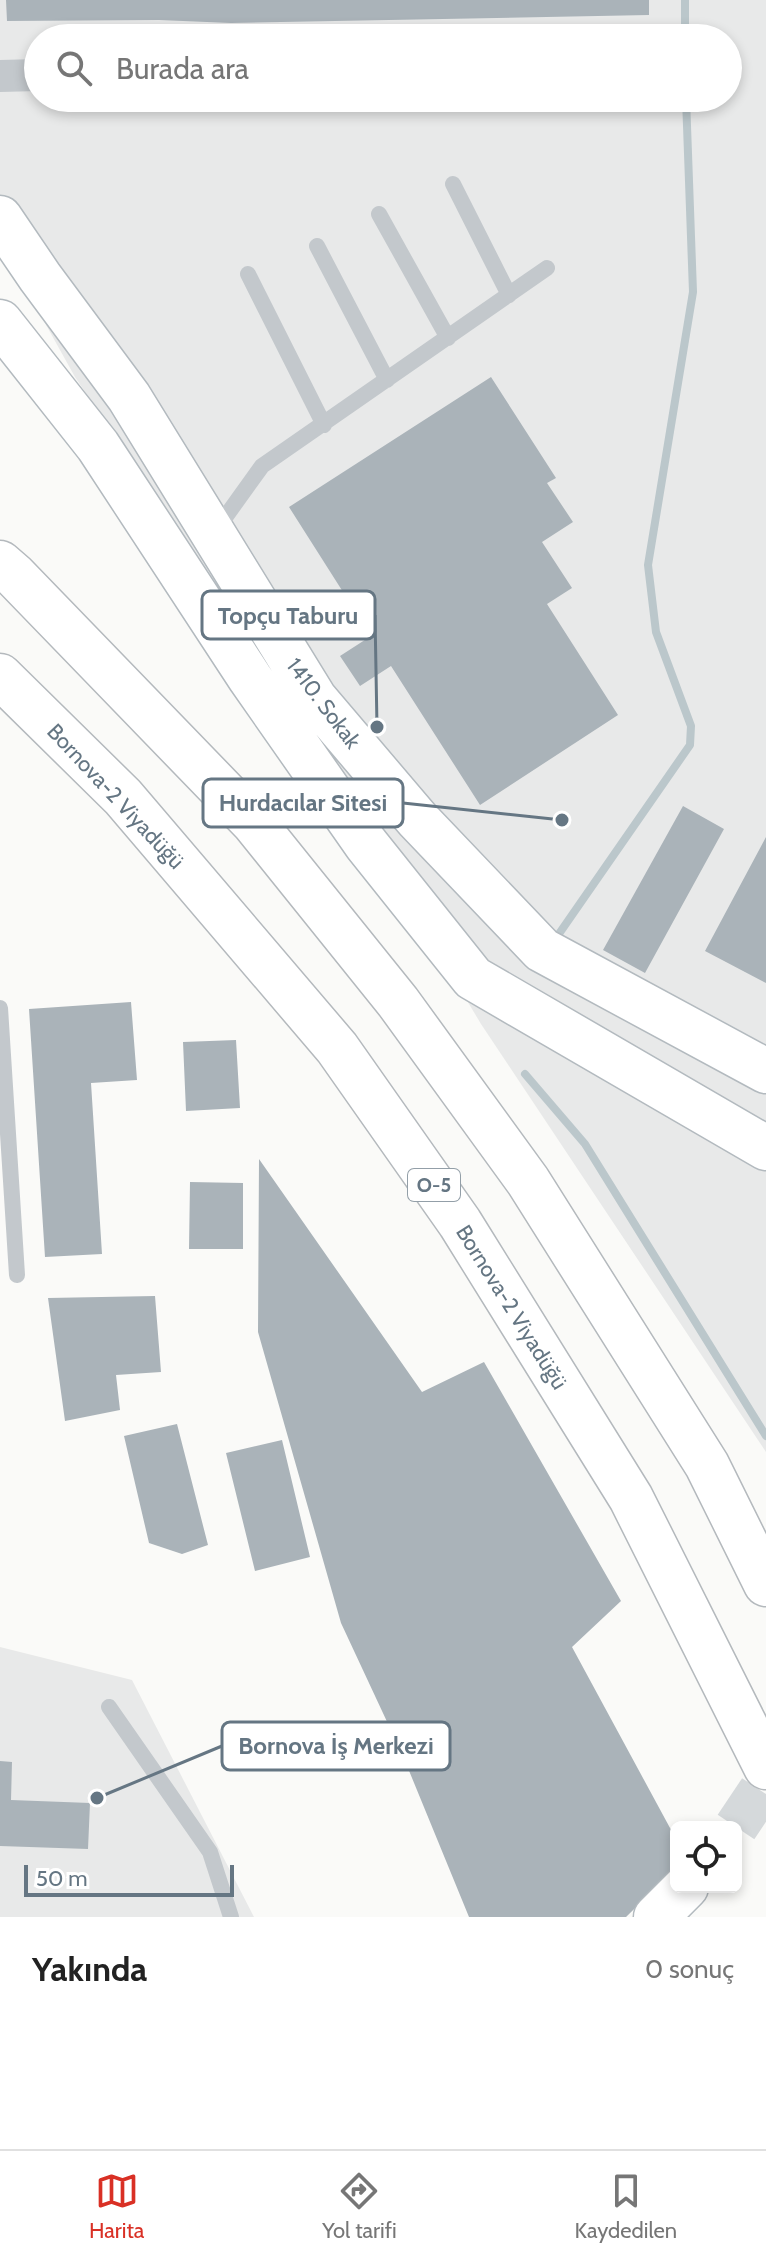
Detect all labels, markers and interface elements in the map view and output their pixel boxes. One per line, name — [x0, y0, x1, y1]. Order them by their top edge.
search box — [24, 24, 742, 112]
icon: search — [52, 46, 96, 90]
text: Burada ara — [116, 50, 249, 87]
callout: Topçu Taburu — [202, 591, 375, 639]
text: Topçu Taburu — [218, 601, 358, 630]
street label: 1410. Sokak — [281, 653, 367, 754]
street label: Bornova-2 Viyadüğü — [41, 718, 190, 875]
callout: Hurdacılar Sitesi — [203, 779, 403, 827]
text: Hurdacılar Sitesi — [219, 788, 387, 817]
road number: O-5 — [408, 1169, 460, 1201]
street label: Bornova-2 Viyadüğü — [450, 1220, 573, 1395]
callout: Bornova İş Merkezi — [222, 1722, 450, 1770]
text: Bornova İş Merkezi — [238, 1731, 434, 1760]
map controls — [670, 1821, 742, 1893]
button: locate — [670, 1821, 742, 1893]
scale bar — [24, 1861, 234, 1897]
text: 50 m — [36, 1865, 88, 1892]
text: Yakında — [32, 1948, 147, 1990]
text: 0 sonuç — [645, 1953, 734, 1985]
tab: Harita — [89, 2169, 144, 2244]
tab: Yol tarifi — [322, 2169, 397, 2244]
tab: Kaydedilen — [575, 2169, 677, 2244]

